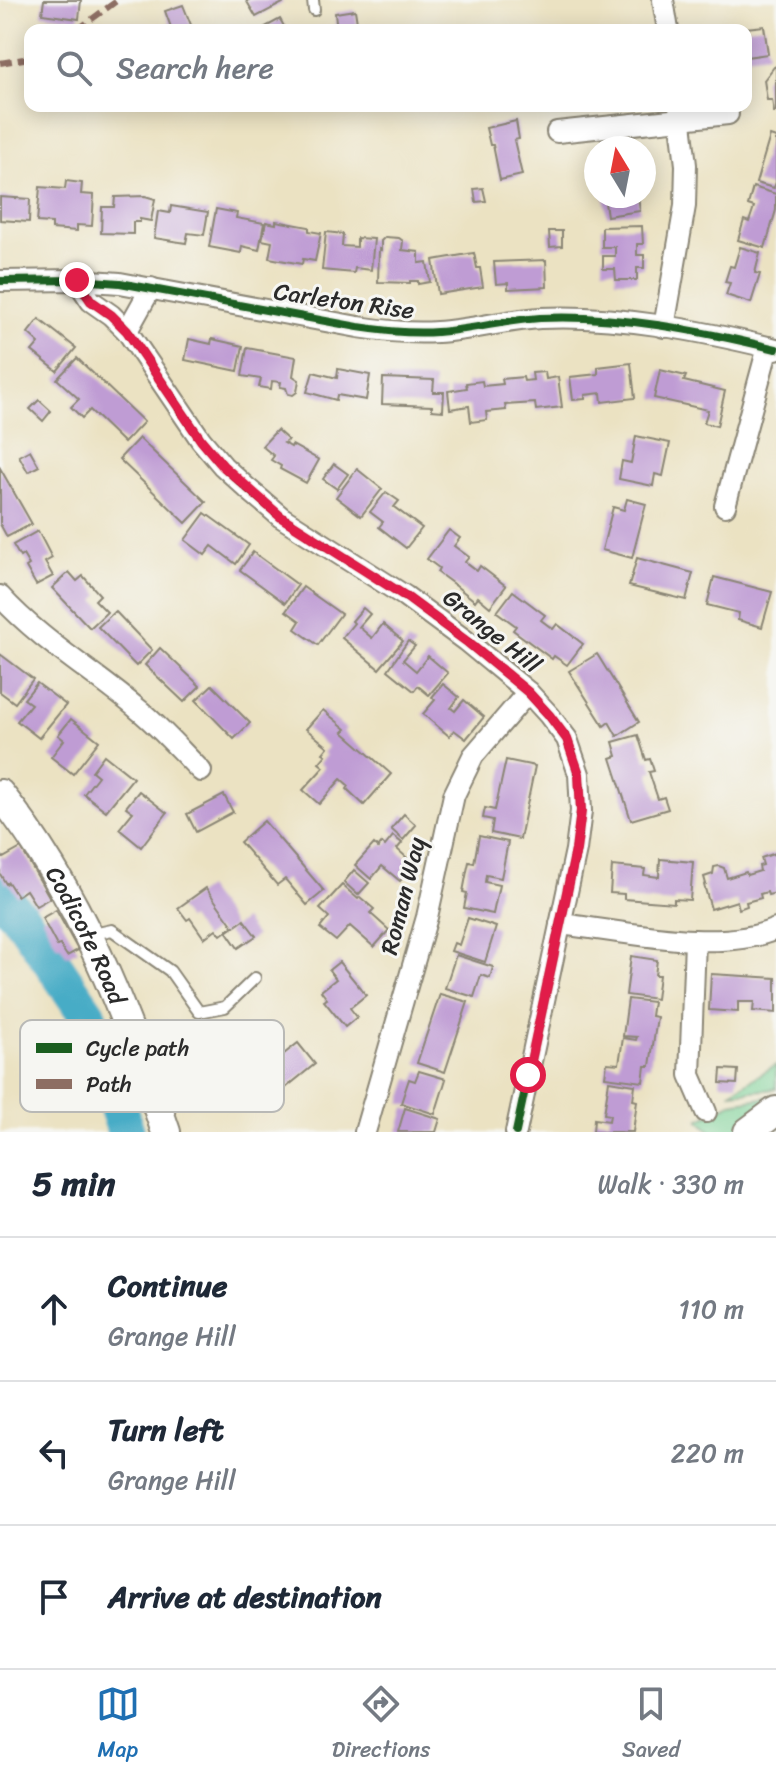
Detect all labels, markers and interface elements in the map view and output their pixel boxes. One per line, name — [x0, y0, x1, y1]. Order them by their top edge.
search box — [24, 24, 752, 112]
text: Search here — [116, 41, 274, 95]
icon: search — [52, 46, 96, 90]
north arrow — [584, 136, 656, 208]
route end — [59, 262, 95, 298]
street label: Carleton Rise — [271, 270, 417, 332]
street label: Grange Hill — [433, 578, 552, 685]
street label: Roman Way — [368, 832, 438, 959]
street label: Codicote Road — [34, 858, 139, 1013]
legend — [20, 1020, 284, 1112]
text: Cycle path — [86, 1029, 189, 1068]
route start — [510, 1057, 546, 1093]
text: Path — [86, 1065, 132, 1104]
text: 5 min — [32, 1154, 115, 1214]
text: Walk · 330 m — [597, 1161, 744, 1207]
text: Continue — [108, 1259, 227, 1313]
text: 110 m — [679, 1286, 744, 1332]
icon: ahead — [32, 1287, 76, 1331]
text: Grange Hill — [108, 1313, 236, 1359]
text: Turn left — [108, 1403, 224, 1457]
text: 220 m — [671, 1430, 744, 1476]
icon: left — [32, 1431, 76, 1475]
text: Grange Hill — [108, 1457, 236, 1503]
text: Arrive at destination — [108, 1570, 382, 1624]
icon: arrive — [32, 1575, 76, 1619]
tab: Map — [96, 1682, 140, 1769]
tab: Directions — [332, 1682, 430, 1769]
tab: Saved — [622, 1682, 680, 1769]

